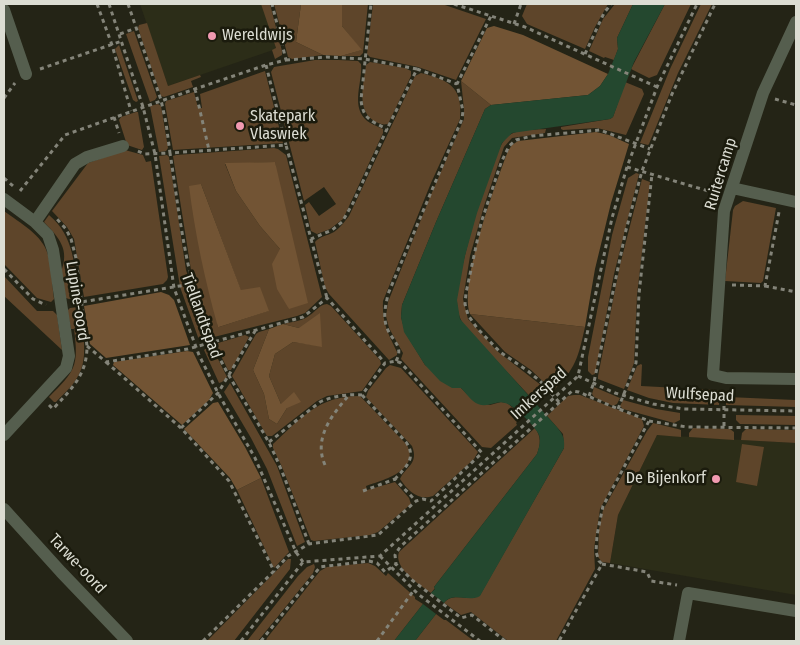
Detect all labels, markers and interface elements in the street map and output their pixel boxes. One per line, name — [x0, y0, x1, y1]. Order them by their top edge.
place label: Wereldwijs — [222, 26, 293, 46]
marker: Wereldwijs — [206, 30, 218, 42]
place label: Skatepark Vlaswiek — [250, 107, 315, 145]
marker: Skatepark Vlaswiek — [234, 120, 246, 132]
street label: Ruitercamp — [701, 136, 741, 212]
street label: Lupine-oord — [61, 260, 93, 342]
street label: Tiellandtspad — [177, 271, 225, 361]
street label: Imkerspad — [507, 364, 571, 424]
street label: Wulfsepad — [665, 384, 735, 406]
place label: De Bijenkorf — [626, 469, 706, 489]
marker: De Bijenkorf — [710, 473, 722, 485]
street label: Tarwe-oord — [44, 530, 110, 598]

